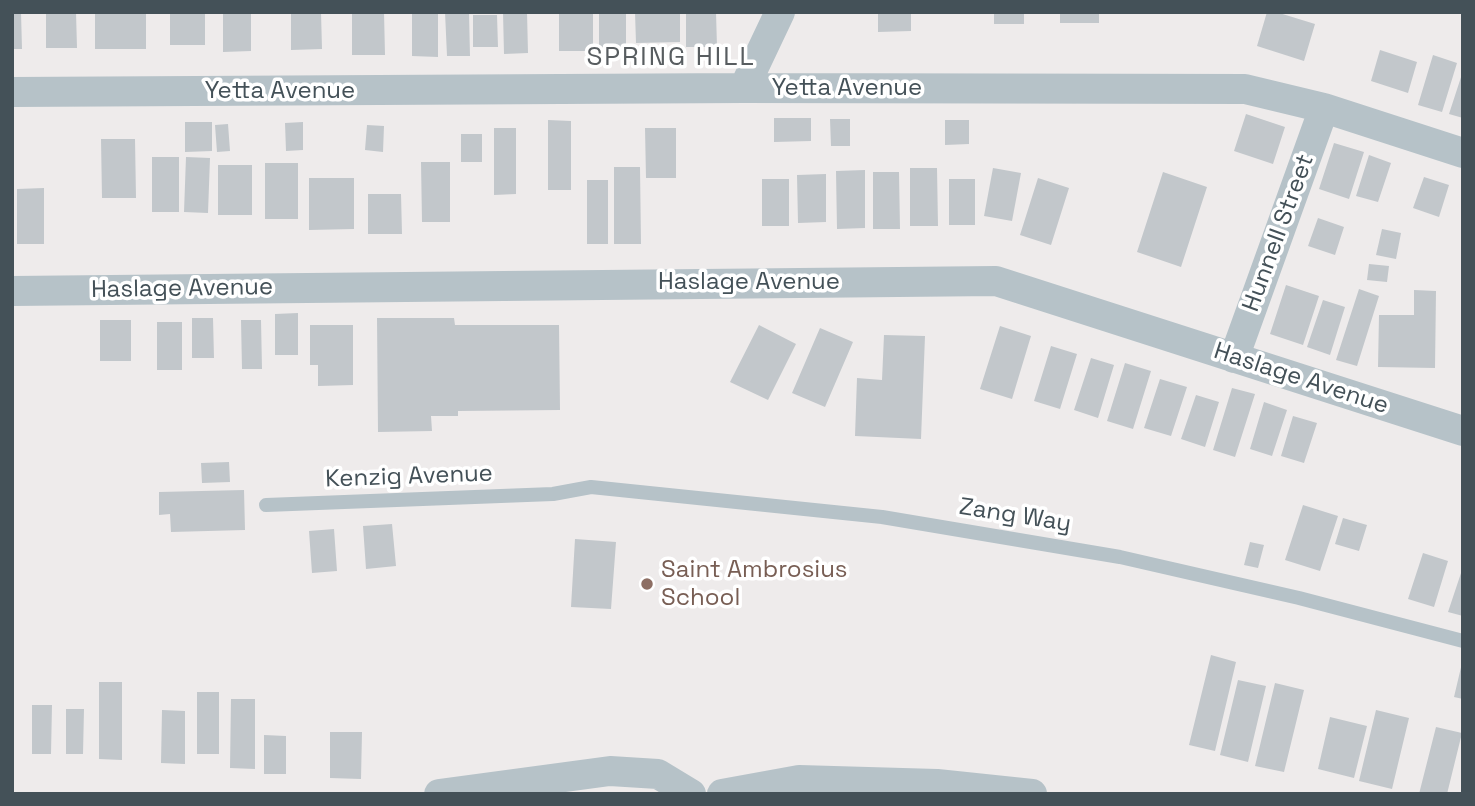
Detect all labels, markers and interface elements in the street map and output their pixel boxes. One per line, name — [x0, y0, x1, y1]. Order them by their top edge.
district label: SPRING HILL — [588, 42, 754, 74]
street label: Yetta Avenue — [772, 74, 922, 102]
street label: Yetta Avenue — [205, 77, 355, 105]
street label: Hunnell Street — [1237, 150, 1321, 316]
street label: Haslage Avenue — [658, 268, 840, 296]
street label: Haslage Avenue — [91, 273, 273, 305]
street label: Haslage Avenue — [1210, 337, 1392, 421]
street label: Kenzig Avenue — [325, 460, 493, 494]
street label: Zang Way — [957, 493, 1073, 539]
place label: Saint Ambrosius School — [661, 556, 848, 612]
marker: Saint Ambrosius School — [639, 576, 655, 592]

